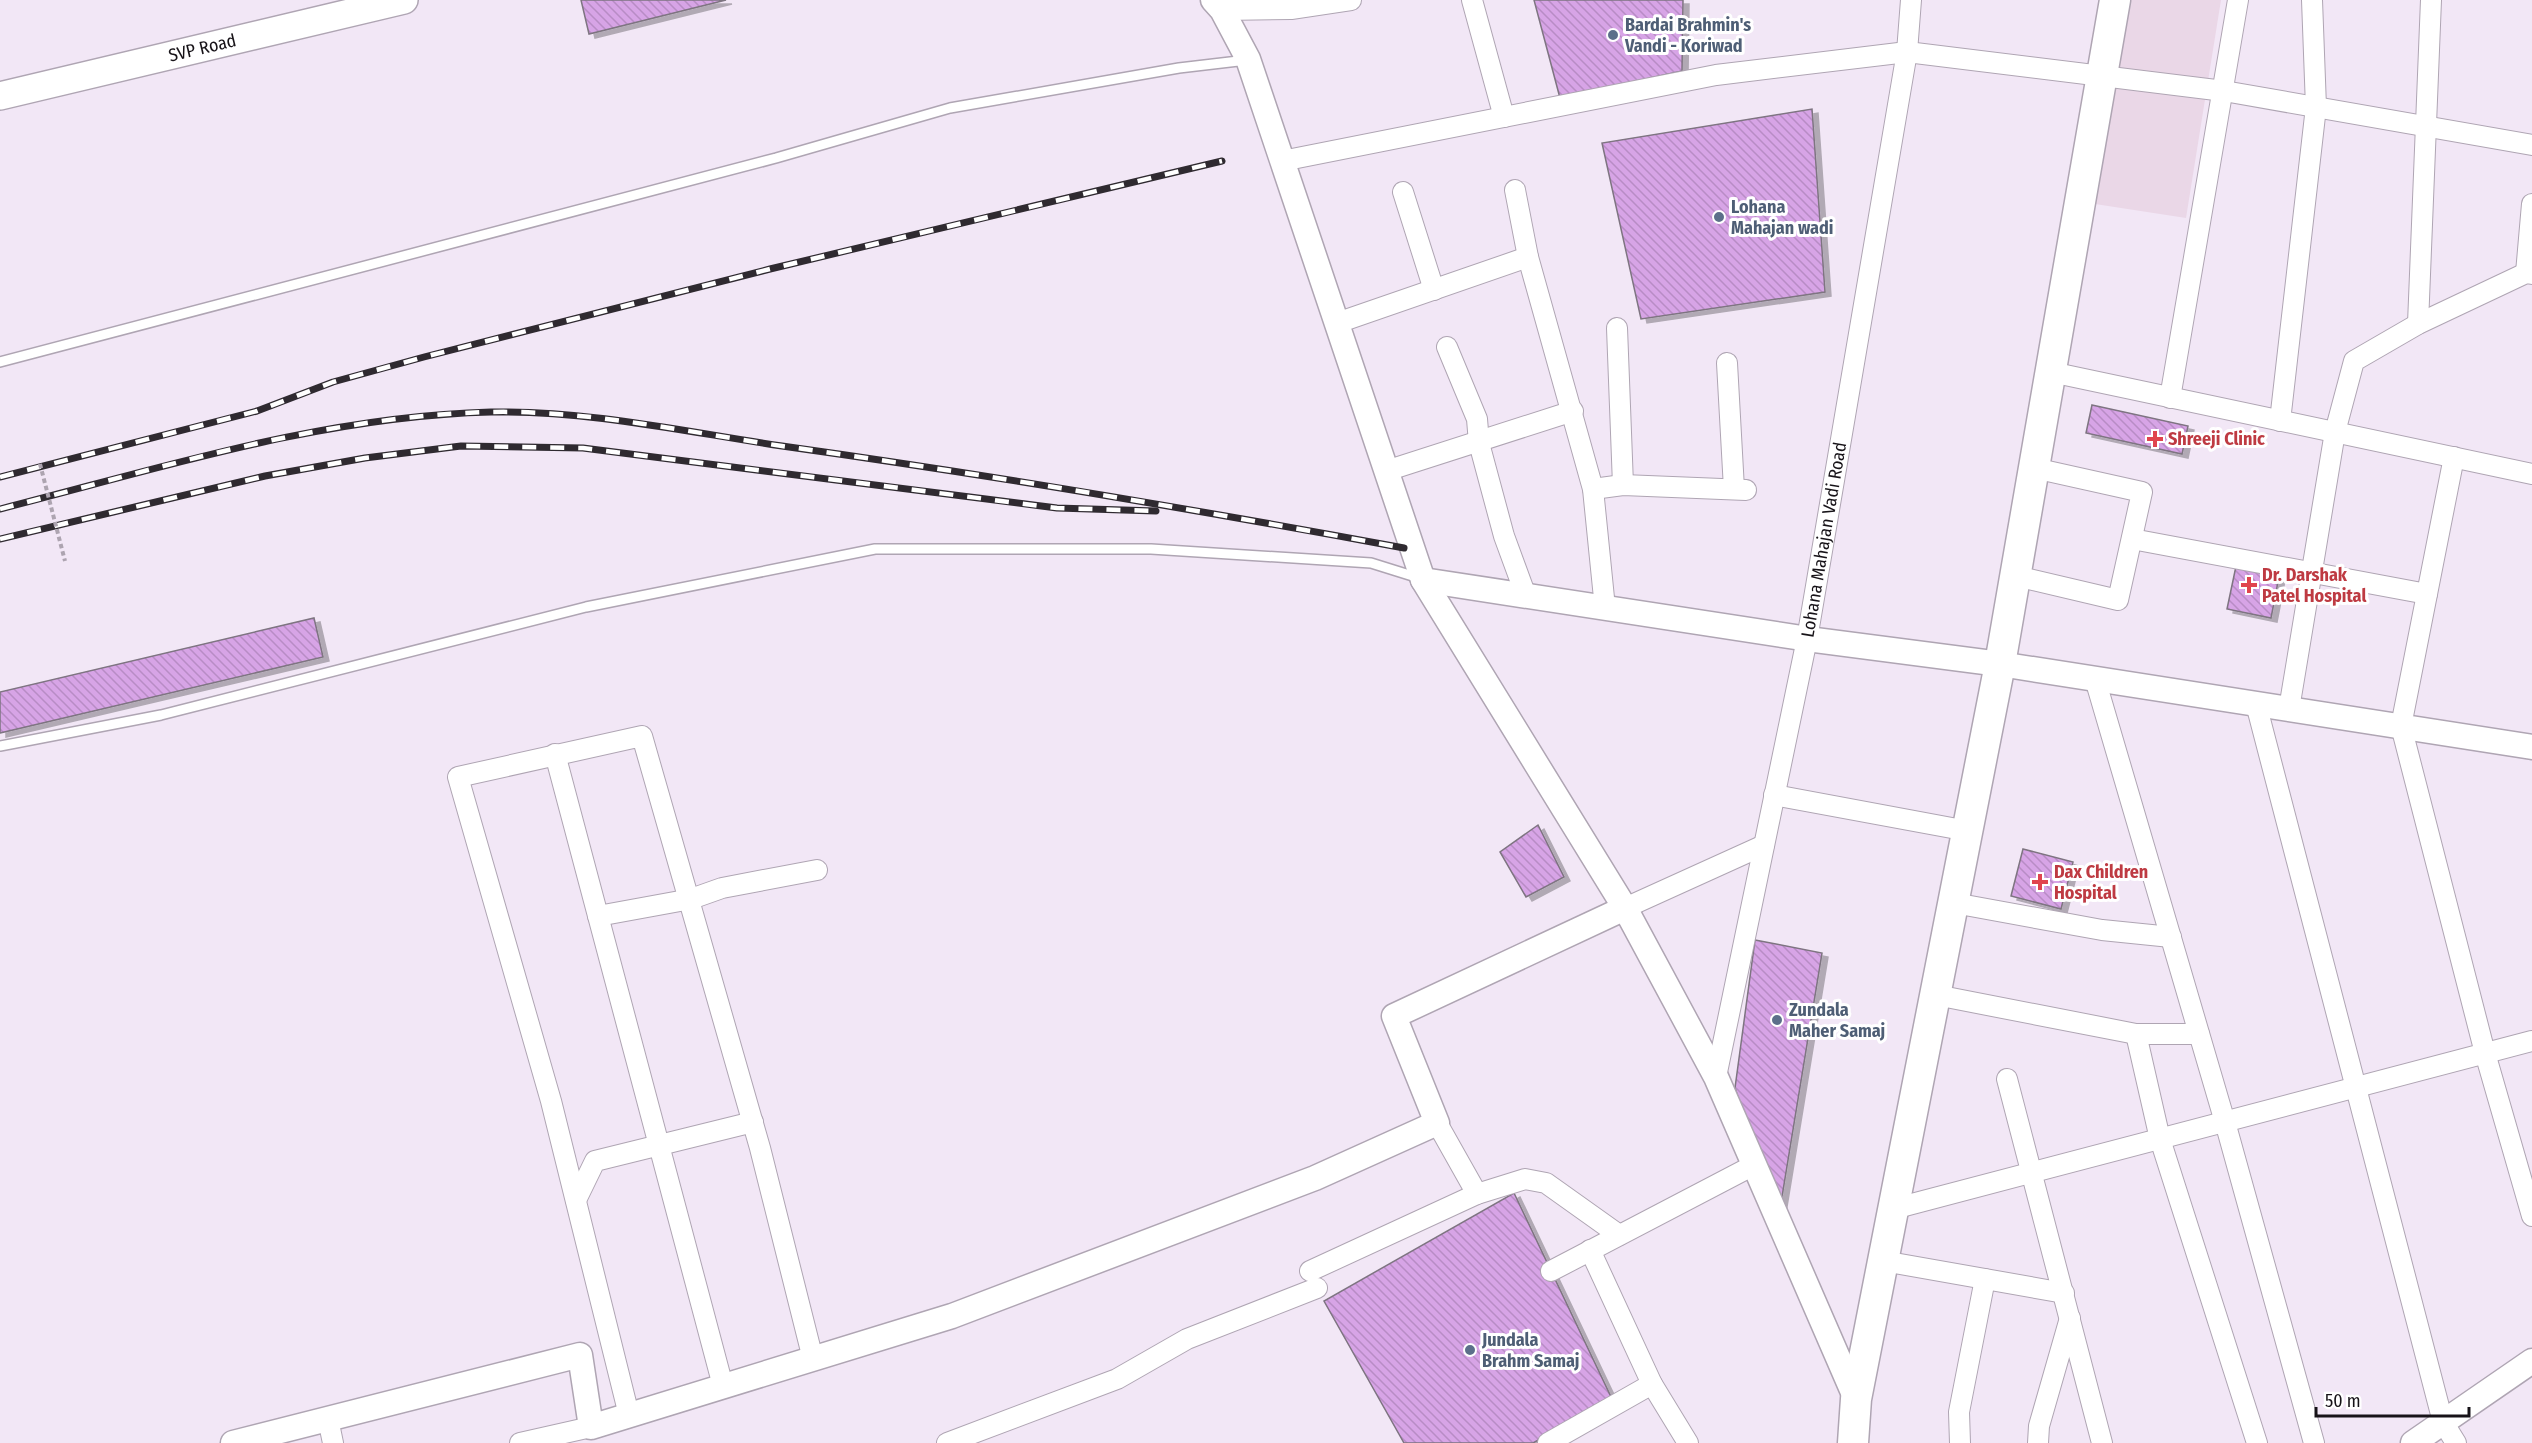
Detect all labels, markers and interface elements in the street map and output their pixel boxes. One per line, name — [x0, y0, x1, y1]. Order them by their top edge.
place label: Bardai Brahmin's Vandi - Koriwad — [1624, 14, 1751, 57]
marker: Bardai Brahmin's Vandi - Koriwad — [1606, 28, 1620, 42]
street label: SVP Road — [166, 29, 238, 67]
place label: Lohana Mahajan wadi — [1731, 196, 1833, 239]
marker: Lohana Mahajan wadi — [1712, 210, 1726, 224]
place label: Shreeji Clinic — [2168, 428, 2265, 450]
marker: Shreeji Clinic — [2146, 430, 2164, 448]
street label: Lohana Mahajan Vadi Road — [1796, 440, 1851, 639]
place label: Dr. Darshak Patel Hospital — [2262, 564, 2366, 607]
marker: Dr. Darshak Patel Hospital — [2240, 576, 2258, 594]
place label: Dax Children Hospital — [2054, 861, 2148, 904]
marker: Dax Children Hospital — [2031, 873, 2049, 891]
place label: Zundala Maher Samaj — [1789, 999, 1885, 1042]
marker: Zundala Maher Samaj — [1770, 1013, 1784, 1027]
place label: Jundala Brahm Samaj — [1481, 1329, 1579, 1372]
marker: Jundala Brahm Samaj — [1463, 1343, 1477, 1357]
scale bar — [2316, 1380, 2469, 1418]
text: 50 m — [2325, 1390, 2361, 1412]

